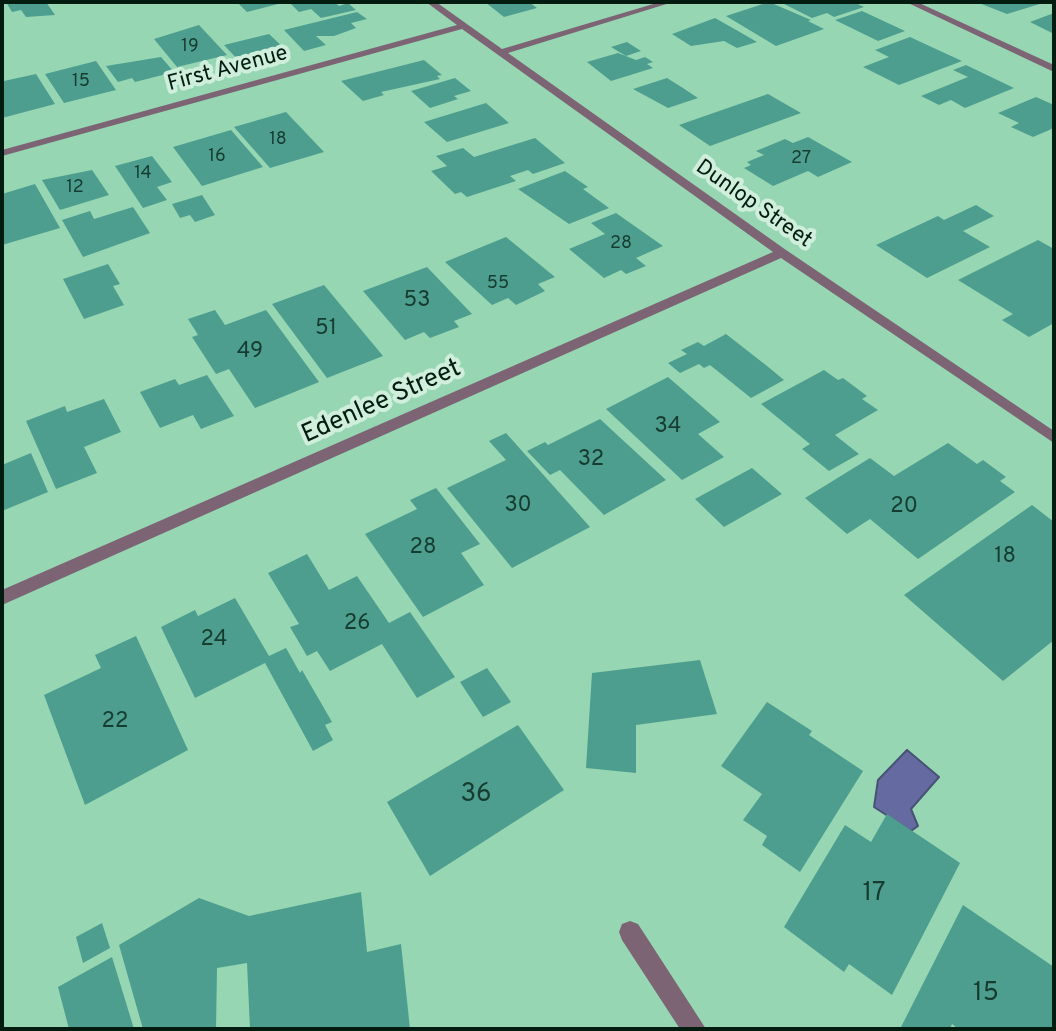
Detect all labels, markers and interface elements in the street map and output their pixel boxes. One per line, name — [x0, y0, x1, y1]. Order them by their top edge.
house number: 19 — [181, 36, 199, 58]
street label: First Avenue — [165, 41, 291, 99]
house number: 15 — [72, 71, 90, 93]
house number: 18 — [269, 129, 287, 151]
house number: 16 — [208, 146, 226, 168]
house number: 27 — [791, 148, 811, 170]
street label: Dunlop Street — [690, 155, 816, 255]
house number: 14 — [134, 163, 152, 185]
house number: 12 — [66, 177, 84, 199]
house number: 28 — [610, 233, 632, 255]
house number: 55 — [487, 273, 509, 295]
house number: 53 — [404, 289, 430, 315]
house number: 51 — [315, 317, 337, 343]
house number: 49 — [237, 340, 263, 366]
street label: Edenlee Street — [297, 354, 467, 452]
house number: 34 — [655, 415, 681, 441]
house number: 32 — [578, 448, 604, 474]
house number: 30 — [504, 494, 532, 520]
house number: 20 — [890, 495, 918, 521]
house number: 28 — [410, 536, 436, 562]
house number: 18 — [994, 545, 1016, 571]
house number: 26 — [344, 612, 370, 638]
house number: 24 — [201, 628, 227, 654]
house number: 22 — [102, 710, 128, 736]
house number: 36 — [460, 780, 492, 812]
house number: 17 — [862, 879, 886, 911]
house number: 15 — [973, 979, 999, 1011]

